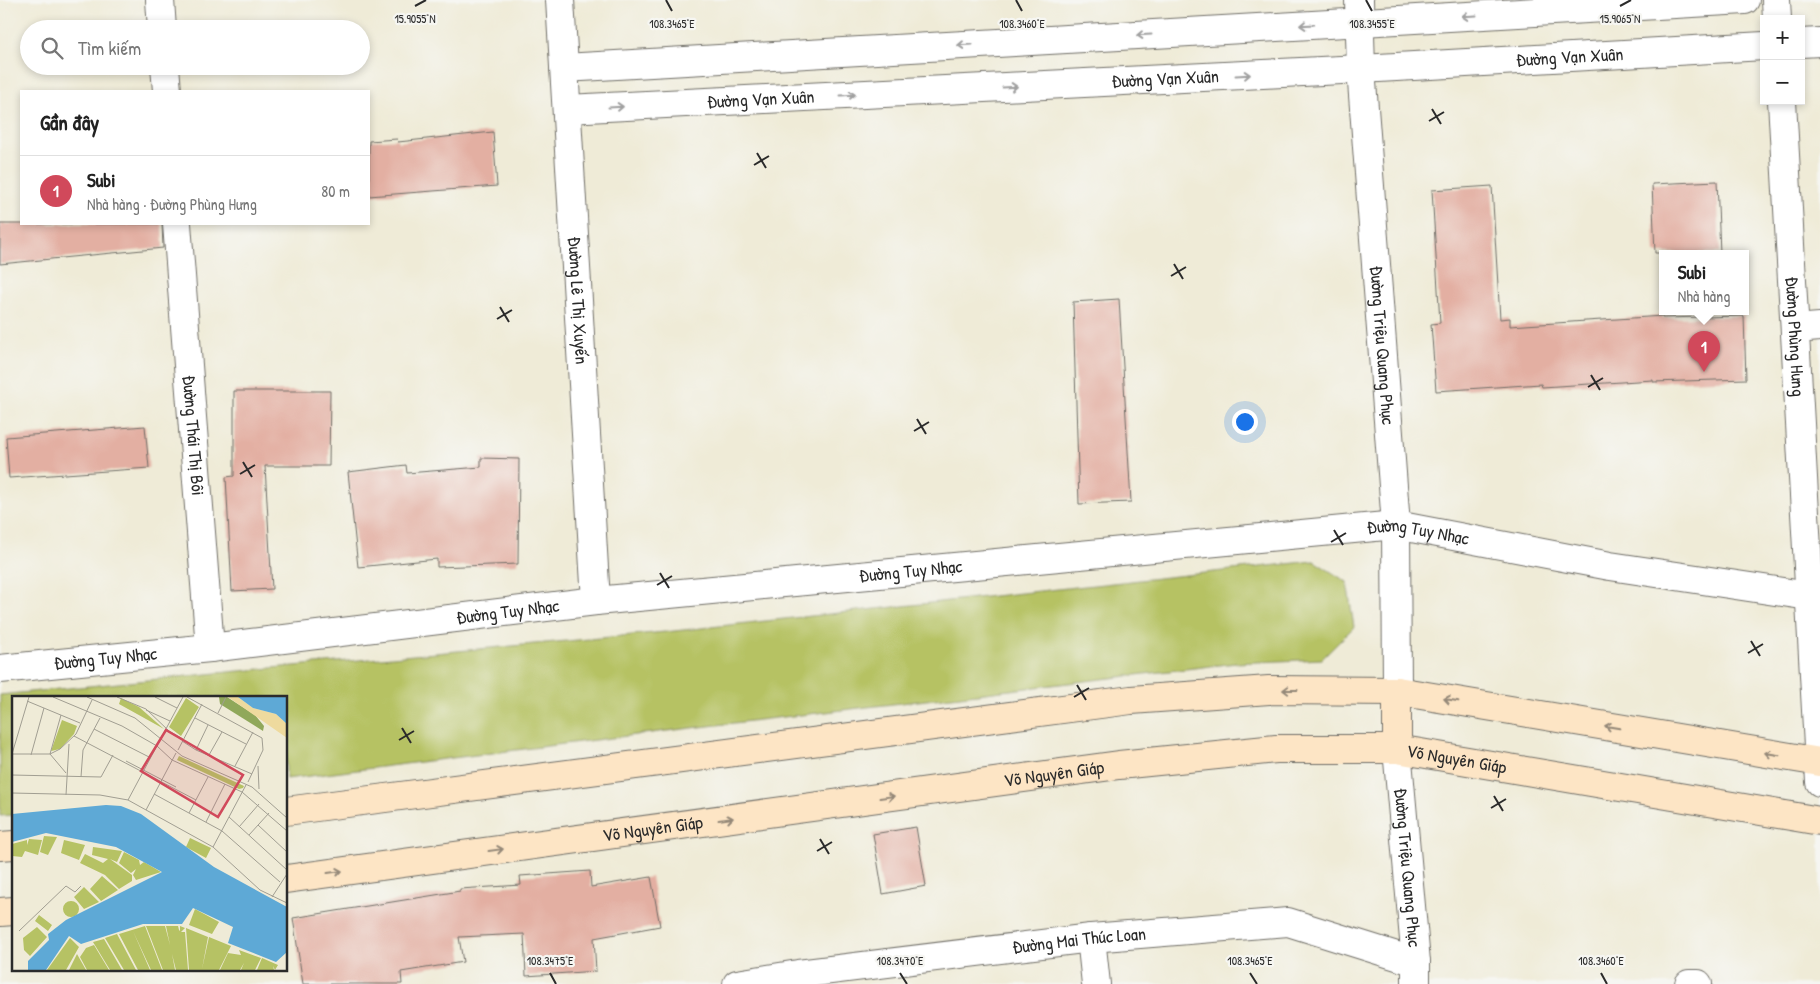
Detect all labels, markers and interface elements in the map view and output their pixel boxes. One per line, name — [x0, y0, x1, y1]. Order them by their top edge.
text: 15.9055°N — [394, 10, 436, 27]
text: 15.9065°N — [1600, 10, 1640, 27]
one-way arrow — [1461, 12, 1477, 21]
text: 108.3465°E — [649, 15, 695, 32]
text: 108.3460°E — [999, 15, 1046, 32]
text: 108.3455°E — [1349, 15, 1395, 32]
map controls — [1760, 15, 1805, 105]
button: + — [1760, 15, 1805, 60]
search box — [20, 20, 370, 75]
one-way arrow — [1299, 21, 1315, 30]
one-way arrow — [1137, 30, 1153, 39]
icon: search — [38, 34, 66, 62]
text: Tìm kiếm — [78, 35, 141, 61]
one-way arrow — [957, 41, 973, 50]
street label: Đường Vạn Xuân — [1515, 41, 1624, 72]
button: − — [1760, 60, 1805, 105]
street label: Đường Vạn Xuân — [1111, 63, 1219, 94]
one-way arrow — [1234, 70, 1250, 79]
one-way arrow — [1002, 82, 1018, 91]
street label: Đường Vạn Xuân — [706, 84, 815, 114]
one-way arrow — [840, 90, 856, 99]
one-way arrow — [608, 102, 624, 111]
text: Gần đây — [40, 108, 99, 137]
text: Subi — [87, 167, 115, 193]
text: 1 — [53, 180, 59, 202]
text: 80 m — [321, 180, 350, 202]
text: Nhà hàng · Đường Phùng Hưng — [87, 193, 257, 215]
street label: Đường Lê Thị Xuyến — [562, 236, 595, 365]
popup — [1659, 250, 1749, 315]
text: Subi — [1678, 259, 1706, 285]
street label: Đường Triệu Quang Phục — [1364, 265, 1401, 426]
street label: Đường Phùng Hưng — [1780, 276, 1811, 397]
text: Nhà hàng — [1678, 285, 1730, 307]
pin: 1 — [1688, 331, 1720, 372]
street label: Đường Thái Thị Bôi — [177, 374, 211, 496]
your location — [1232, 409, 1258, 435]
street label: Đường Tuy Nhạc — [1366, 512, 1471, 551]
street label: Đường Tuy Nhạc — [858, 553, 963, 588]
street label: Đường Tuy Nhạc — [455, 593, 560, 630]
street label: Đường Tuy Nhạc — [53, 640, 158, 676]
one-way arrow — [1282, 685, 1298, 695]
one-way arrow — [1444, 695, 1460, 705]
inset map — [12, 696, 288, 972]
one-way arrow — [1604, 722, 1620, 732]
street label: Võ Nguyên Giáp — [1405, 738, 1509, 779]
one-way arrow — [1764, 749, 1780, 759]
street label: Võ Nguyên Giáp — [1002, 754, 1106, 793]
street label: Đường Triệu Quang Phục — [1389, 787, 1428, 948]
one-way arrow — [879, 792, 895, 802]
street label: Võ Nguyên Giáp — [601, 809, 704, 848]
one-way arrow — [718, 814, 734, 824]
one-way arrow — [487, 845, 503, 855]
one-way arrow — [326, 867, 342, 877]
street label: Đường Mai Thúc Loan — [1011, 921, 1147, 960]
text: 108.3475°E — [527, 952, 574, 969]
text: 108.3470°E — [877, 952, 924, 969]
text: 108.3465°E — [1227, 952, 1273, 969]
text: 108.3460°E — [1578, 952, 1625, 969]

